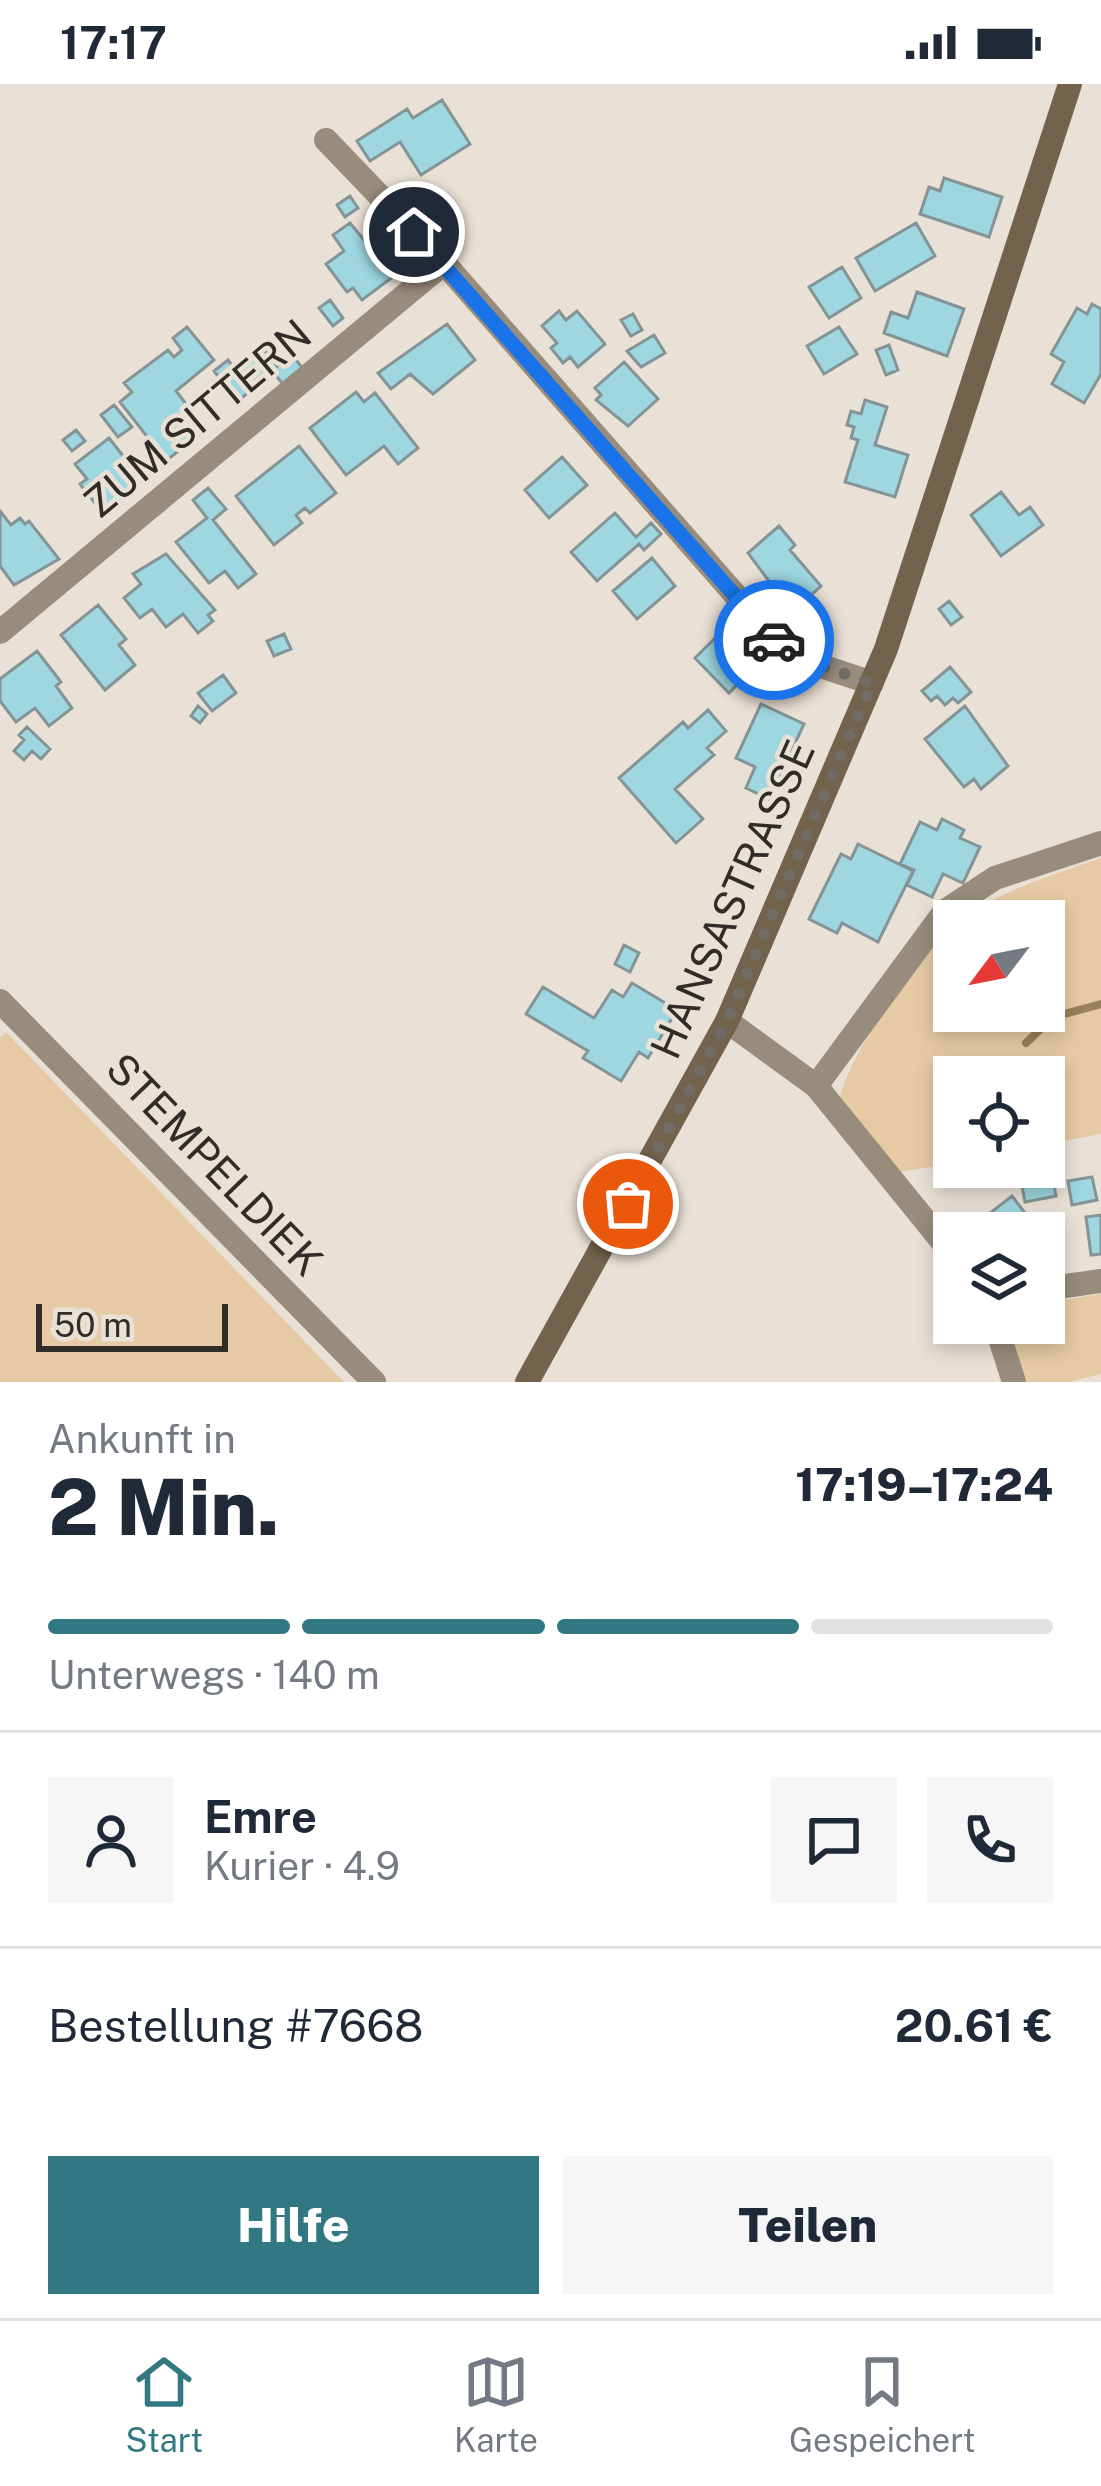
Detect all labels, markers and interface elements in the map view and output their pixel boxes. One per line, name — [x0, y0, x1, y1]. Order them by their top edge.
text: 17:17 — [60, 16, 167, 69]
pin — [363, 181, 465, 283]
icon: home — [381, 199, 447, 265]
street label: ZUM SITTERN — [74, 309, 320, 527]
courier — [714, 580, 834, 700]
icon: car — [741, 607, 807, 673]
street label: HANSASTRASSE — [640, 732, 824, 1066]
north arrow — [933, 900, 1065, 1032]
map controls — [933, 900, 1065, 1344]
street label: STEMPELDIEK — [97, 1043, 333, 1285]
button: locate — [933, 1056, 1065, 1188]
pin — [577, 1153, 679, 1255]
icon: bag — [595, 1171, 661, 1237]
button: layers — [933, 1212, 1065, 1344]
scale bar — [36, 1298, 228, 1351]
text: 50 m — [54, 1306, 132, 1344]
text: Ankunft in — [48, 1416, 236, 1462]
text: 17:19–17:24 — [795, 1458, 1053, 1511]
text: 2 Min. — [48, 1461, 280, 1553]
text: Unterwegs · 140 m — [48, 1652, 380, 1698]
button: person — [48, 1777, 174, 1903]
button: chat — [771, 1777, 897, 1903]
button: phone — [927, 1777, 1053, 1903]
text: Emre — [204, 1790, 317, 1843]
text: Kurier · 4.9 — [204, 1843, 400, 1889]
text: Bestellung #7668 — [48, 1999, 423, 2052]
text: 20.61 € — [895, 1999, 1053, 2052]
button: Hilfe — [48, 2156, 539, 2294]
button: Teilen — [563, 2156, 1053, 2294]
tab: Start — [125, 2349, 203, 2459]
tab: Karte — [454, 2349, 538, 2459]
tab: Gespeichert — [789, 2349, 976, 2459]

